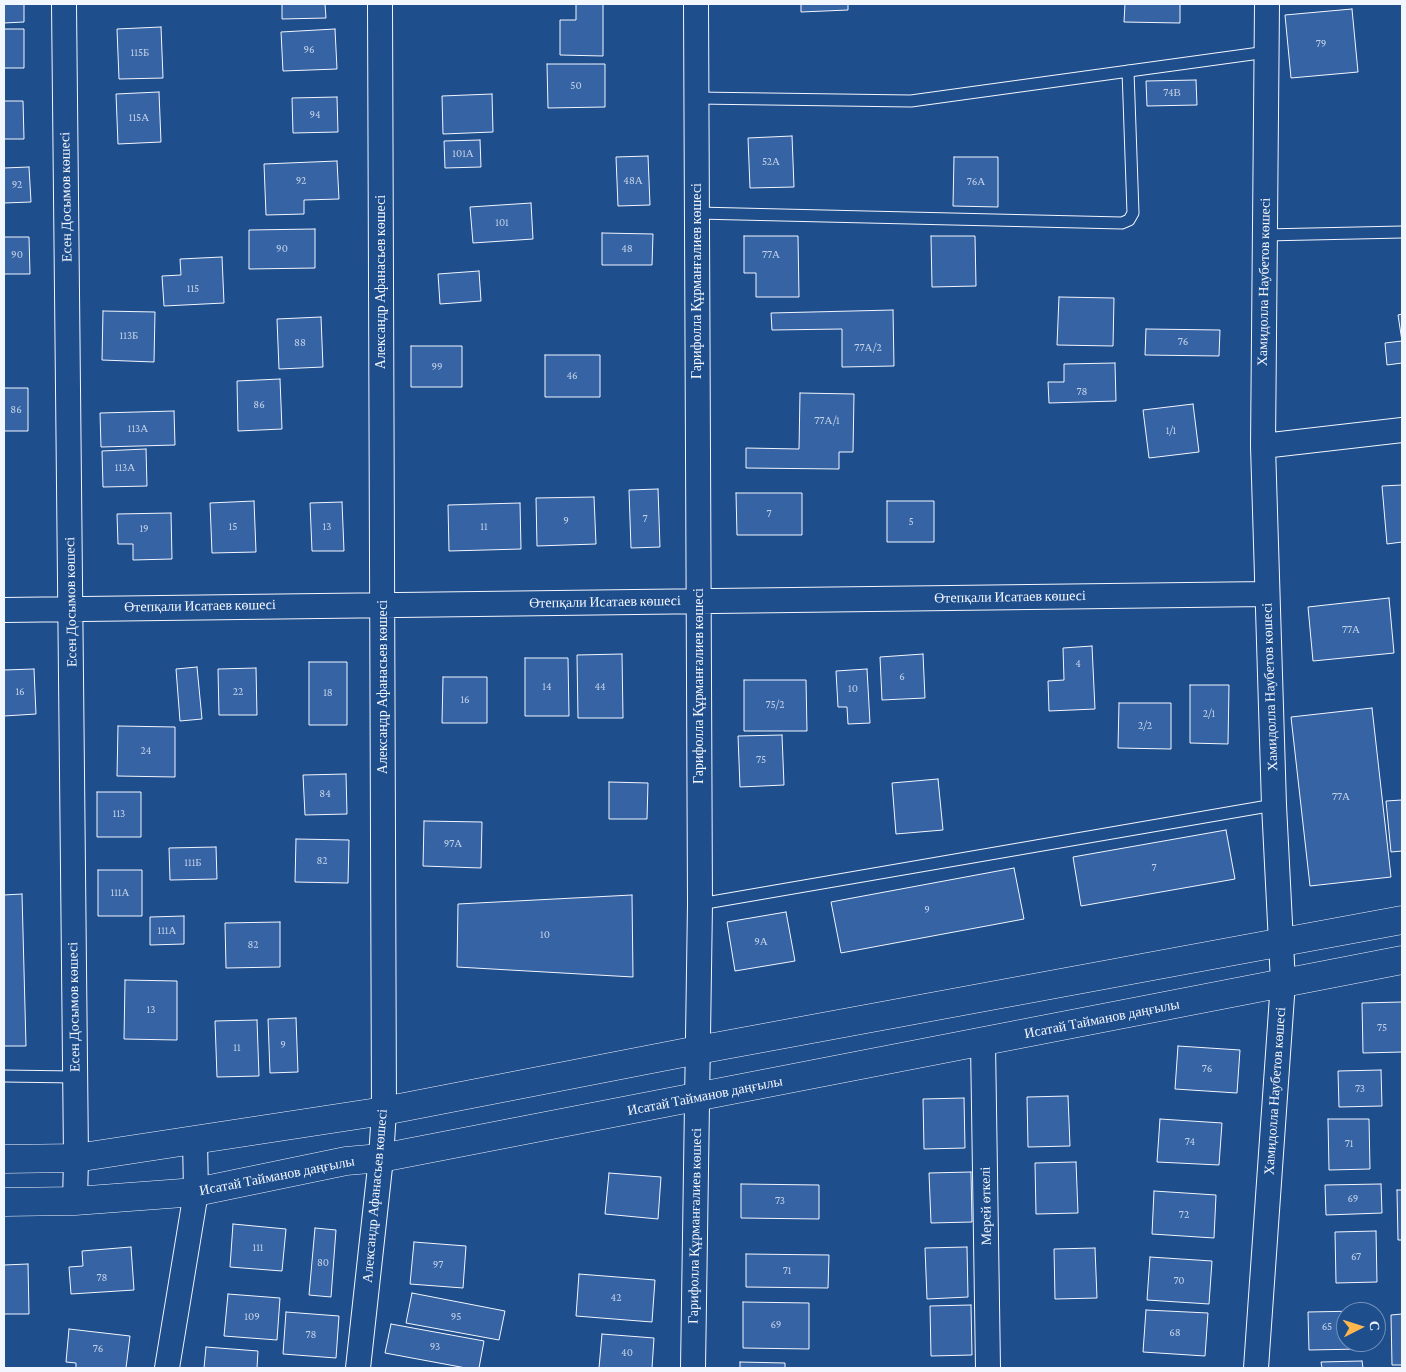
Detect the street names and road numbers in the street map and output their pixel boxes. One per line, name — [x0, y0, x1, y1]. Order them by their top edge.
street label: Есен Досымов көшесі — [56, 132, 76, 262]
street label: Гарифолла Құрманғалиев көшесі — [689, 183, 705, 379]
street label: Александр Афанасьев көшесі — [373, 195, 389, 369]
street label: Хамидолла Наубетов көшесі — [1254, 198, 1274, 366]
street label: Есен Досымов көшесі — [61, 537, 81, 667]
street label: Өтепқали Исатаев көшесі — [934, 587, 1086, 607]
street label: Гарифолла Құрманғалиев көшесі — [691, 588, 707, 784]
street label: Өтепқали Исатаев көшесі — [529, 592, 681, 612]
street label: Өтепқали Исатаев көшесі — [124, 596, 276, 616]
street label: Александр Афанасьев көшесі — [375, 600, 391, 774]
street label: Хамидолла Наубетов көшесі — [1259, 603, 1281, 771]
street label: Есен Досымов көшесі — [64, 942, 84, 1072]
street label: Исатай Тайманов даңғылы — [1023, 996, 1181, 1042]
street label: Хамидолла Наубетов көшесі — [1261, 1006, 1289, 1176]
street label: Исатай Тайманов даңғылы — [626, 1073, 784, 1119]
street label: Александр Афанасьев көшесі — [359, 1108, 391, 1284]
street label: Гарифолла Құрманғалиев көшесі — [685, 1128, 705, 1324]
street label: Исатай Тайманов даңғылы — [198, 1153, 356, 1199]
street label: Мерей өткелі — [977, 1167, 995, 1245]

